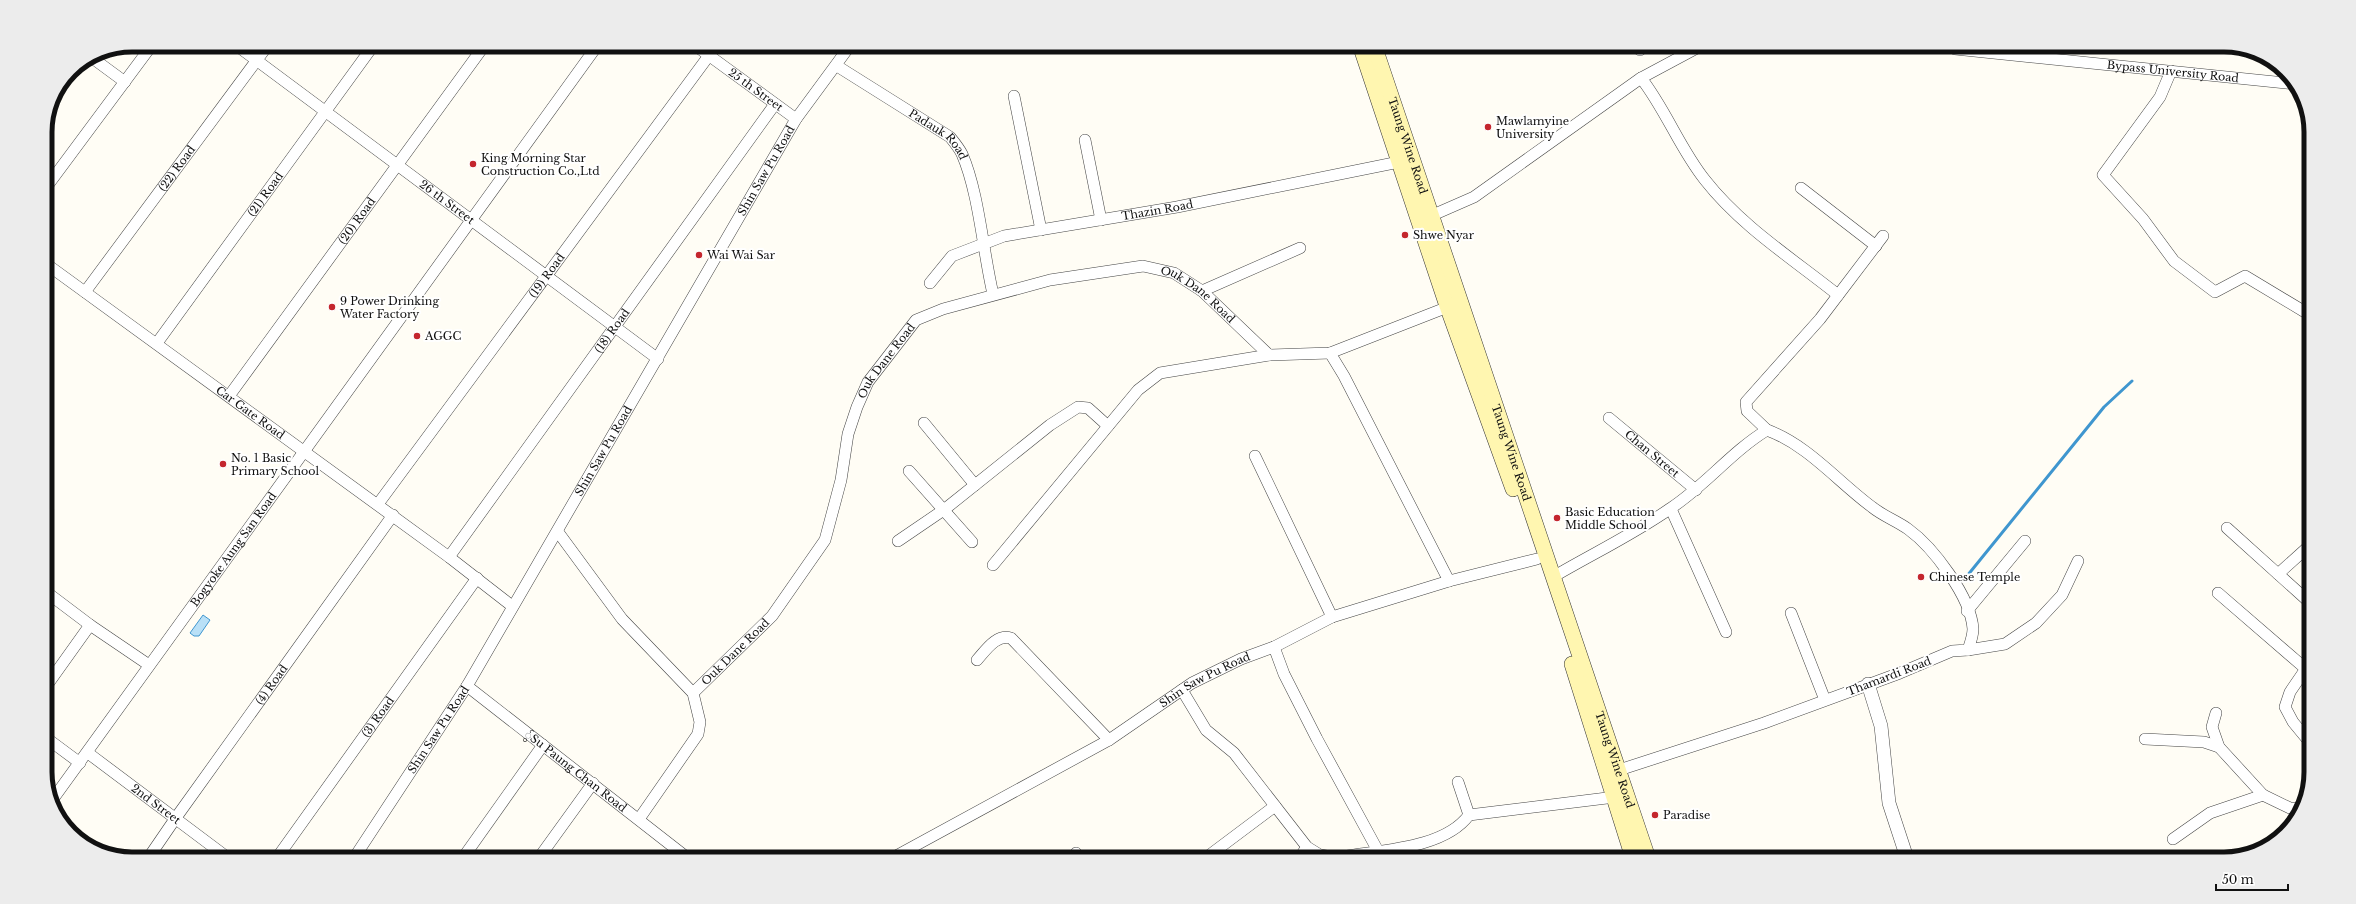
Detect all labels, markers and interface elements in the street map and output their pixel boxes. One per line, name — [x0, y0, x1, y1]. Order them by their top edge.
street label: Bypass University Road — [2106, 58, 2240, 85]
street label: 25 th Street — [726, 65, 787, 115]
street label: Taung Wine Road — [1385, 96, 1431, 196]
street label: Padauk Road — [906, 106, 971, 162]
place label: Mawlamyine University — [1496, 114, 1569, 141]
marker: Mawlamyine University — [1483, 122, 1493, 132]
street label: Shin Saw Pu Road — [734, 123, 798, 218]
street label: (22) Road — [155, 142, 199, 194]
place label: King Morning Star Construction Co.,Ltd — [481, 151, 600, 178]
marker: King Morning Star Construction Co.,Ltd — [468, 159, 478, 169]
street label: (21) Road — [244, 169, 286, 219]
street label: 26 th Street — [417, 177, 478, 228]
street label: (20) Road — [335, 194, 379, 247]
street label: Thazin Road — [1120, 197, 1195, 223]
place label: Shwe Nyar — [1413, 228, 1475, 242]
marker: Shwe Nyar — [1400, 230, 1410, 240]
place label: Wai Wai Sar — [706, 248, 776, 262]
street label: (19) Road — [526, 250, 568, 300]
marker: Wai Wai Sar — [694, 250, 704, 260]
street label: Ouk Dane Road — [1159, 263, 1238, 326]
place label: 9 Power Drinking Water Factory — [339, 294, 439, 321]
marker: 9 Power Drinking Water Factory — [327, 302, 337, 312]
street label: (18) Road — [591, 305, 633, 355]
street label: Ouk Dane Road — [855, 320, 918, 401]
place label: AGGC — [424, 329, 461, 343]
marker: AGGC — [412, 331, 422, 341]
street label: Car Gate Road — [213, 383, 288, 442]
street label: Shin Saw Pu Road — [572, 403, 635, 498]
street label: Taung Wine Road — [1489, 403, 1534, 503]
street label: Chan Street — [1622, 427, 1683, 481]
place label: No. 1 Basic Primary School — [231, 451, 320, 478]
marker: No. 1 Basic Primary School — [218, 459, 228, 469]
street label: Bogyoke Aung San Road — [187, 489, 280, 609]
place label: Basic Education Middle School — [1565, 505, 1655, 532]
marker: Basic Education Middle School — [1552, 513, 1562, 523]
place label: Chinese Temple — [1929, 570, 2020, 584]
marker: Chinese Temple — [1916, 572, 1926, 582]
street label: Ouk Dane Road — [698, 615, 773, 688]
street label: Shin Saw Pu Road — [1157, 649, 1253, 710]
street label: Thamardi Road — [1845, 653, 1934, 699]
street label: (4) Road — [252, 661, 291, 707]
street label: Shin Saw Pu Road — [405, 683, 472, 776]
street label: (3) Road — [359, 693, 397, 740]
street label: Taung Wine Road — [1592, 710, 1638, 810]
street label: ်ွSu Paung Chan Road — [521, 727, 630, 815]
street label: 2nd Street — [129, 781, 184, 828]
place label: Paradise — [1663, 808, 1710, 822]
marker: Paradise — [1650, 810, 1660, 820]
scale bar — [2216, 866, 2288, 892]
text: 50 m — [2222, 872, 2254, 887]

